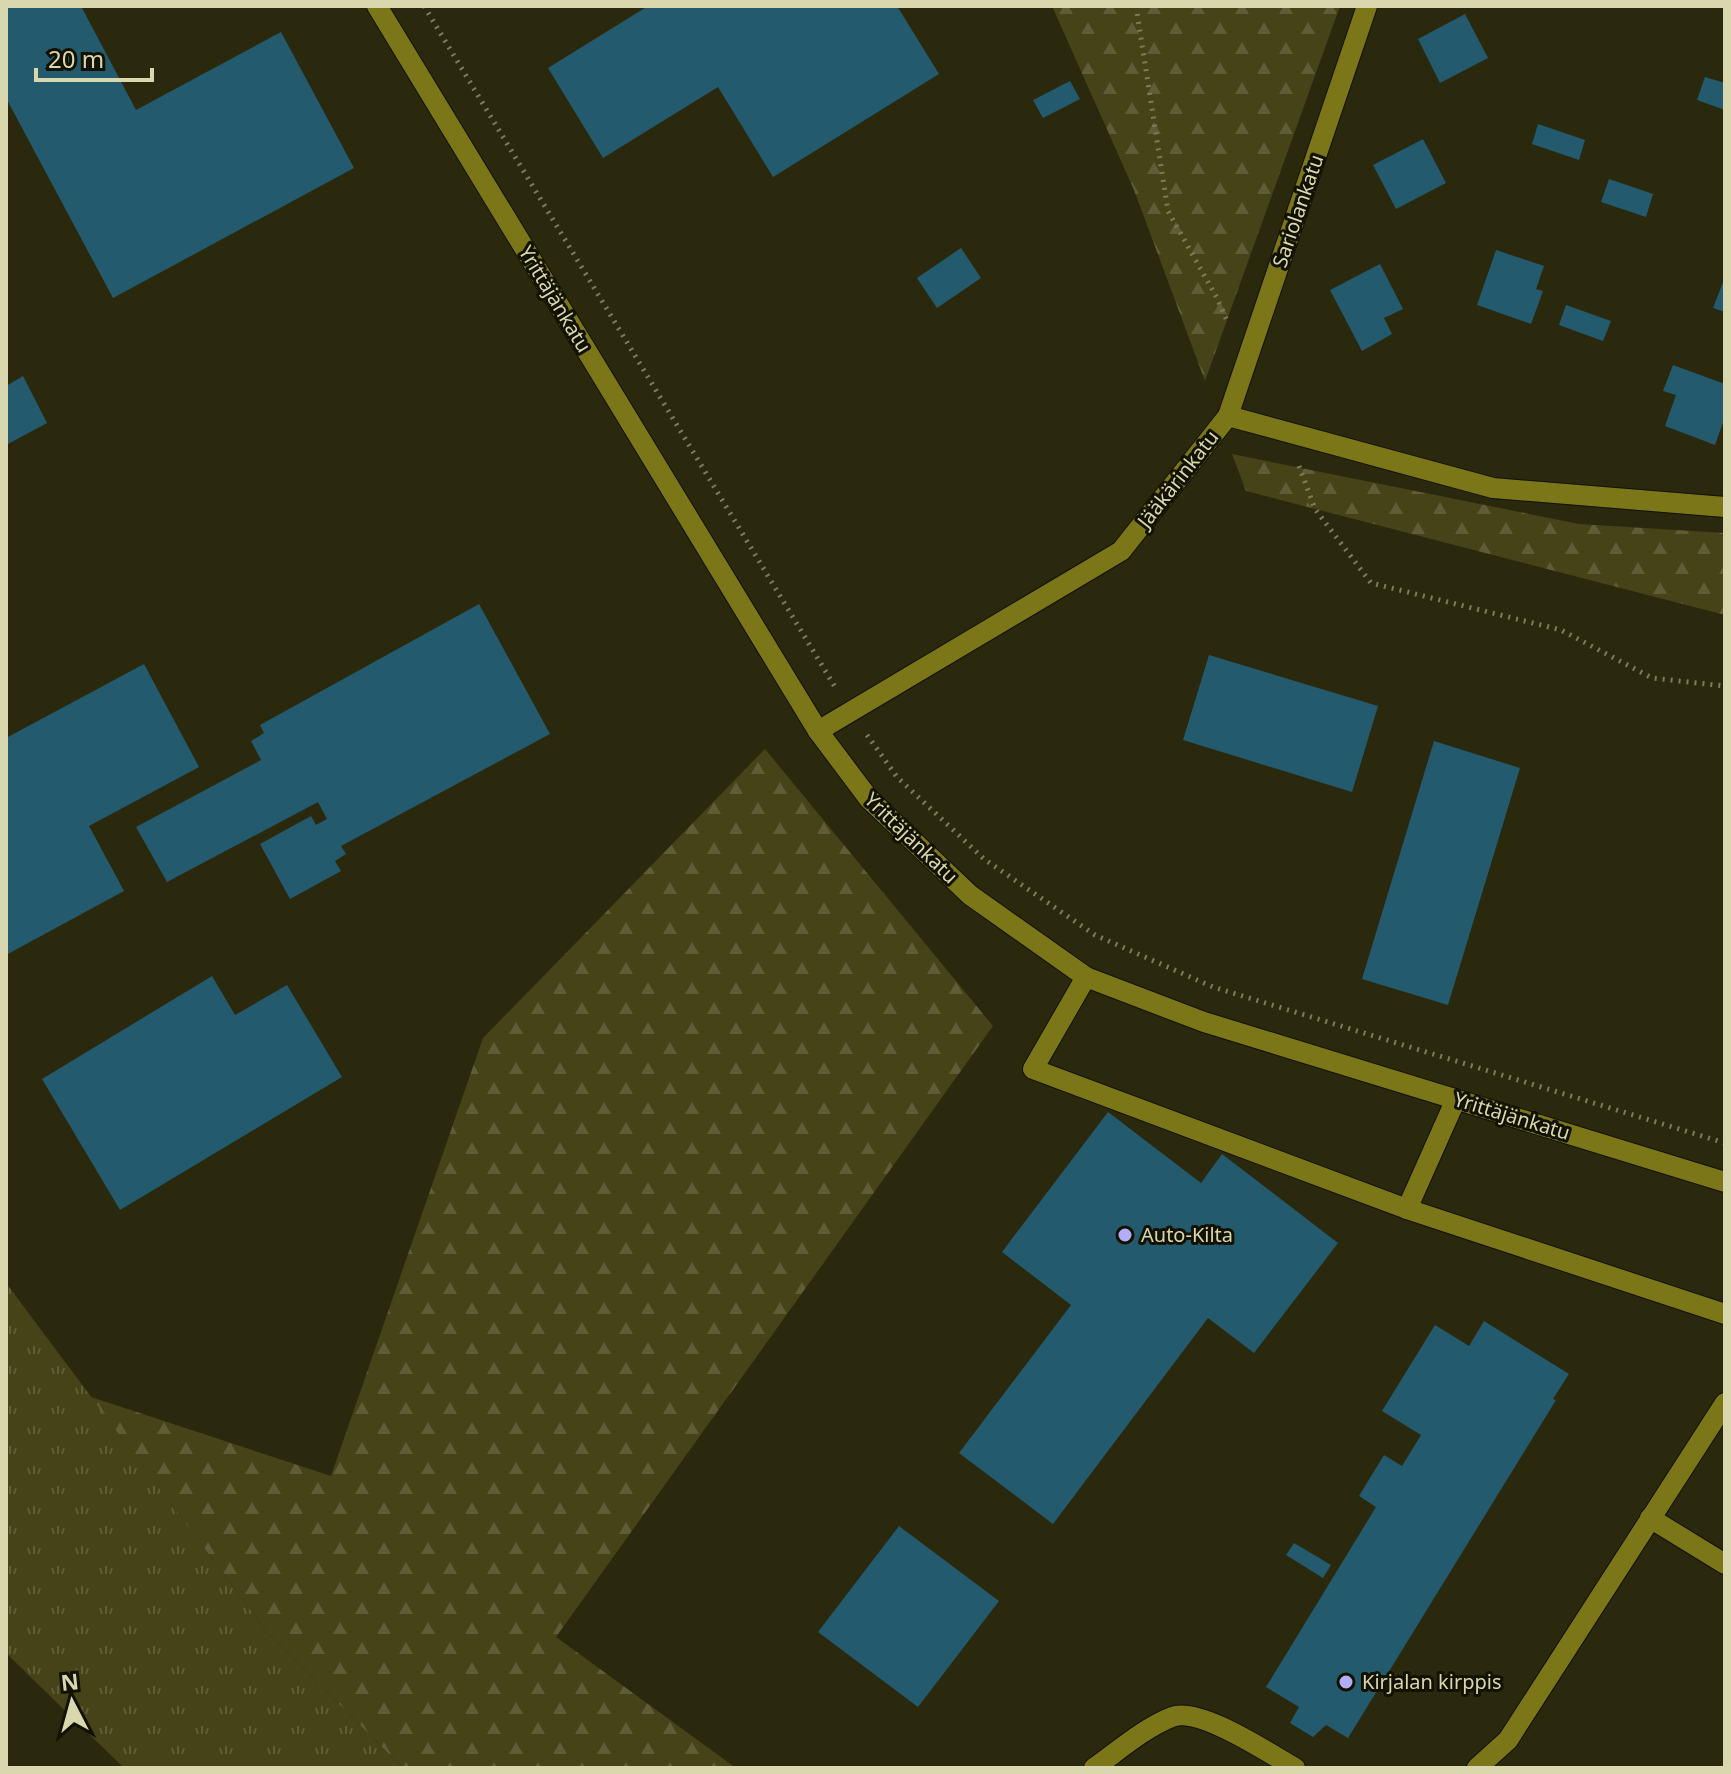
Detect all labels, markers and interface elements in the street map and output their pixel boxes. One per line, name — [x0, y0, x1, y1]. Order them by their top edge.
scale bar — [36, 32, 152, 82]
text: 20 m — [48, 42, 104, 75]
street label: Sariolankatu — [1266, 151, 1329, 271]
street label: Yrittäjänkatu — [513, 240, 598, 357]
street label: Jääkärinkatu — [1130, 424, 1224, 535]
street label: Yrittäjänkatu — [859, 786, 964, 889]
street label: Yrittäjänkatu — [1451, 1085, 1573, 1146]
place label: Auto-Kilta — [1141, 1221, 1233, 1248]
marker: Auto-Kilta — [1116, 1226, 1134, 1244]
north arrow — [32, 1662, 112, 1742]
text: N — [59, 1665, 80, 1697]
place label: Kirjalan kirppis — [1362, 1668, 1502, 1695]
marker: Kirjalan kirppis — [1337, 1673, 1355, 1691]

